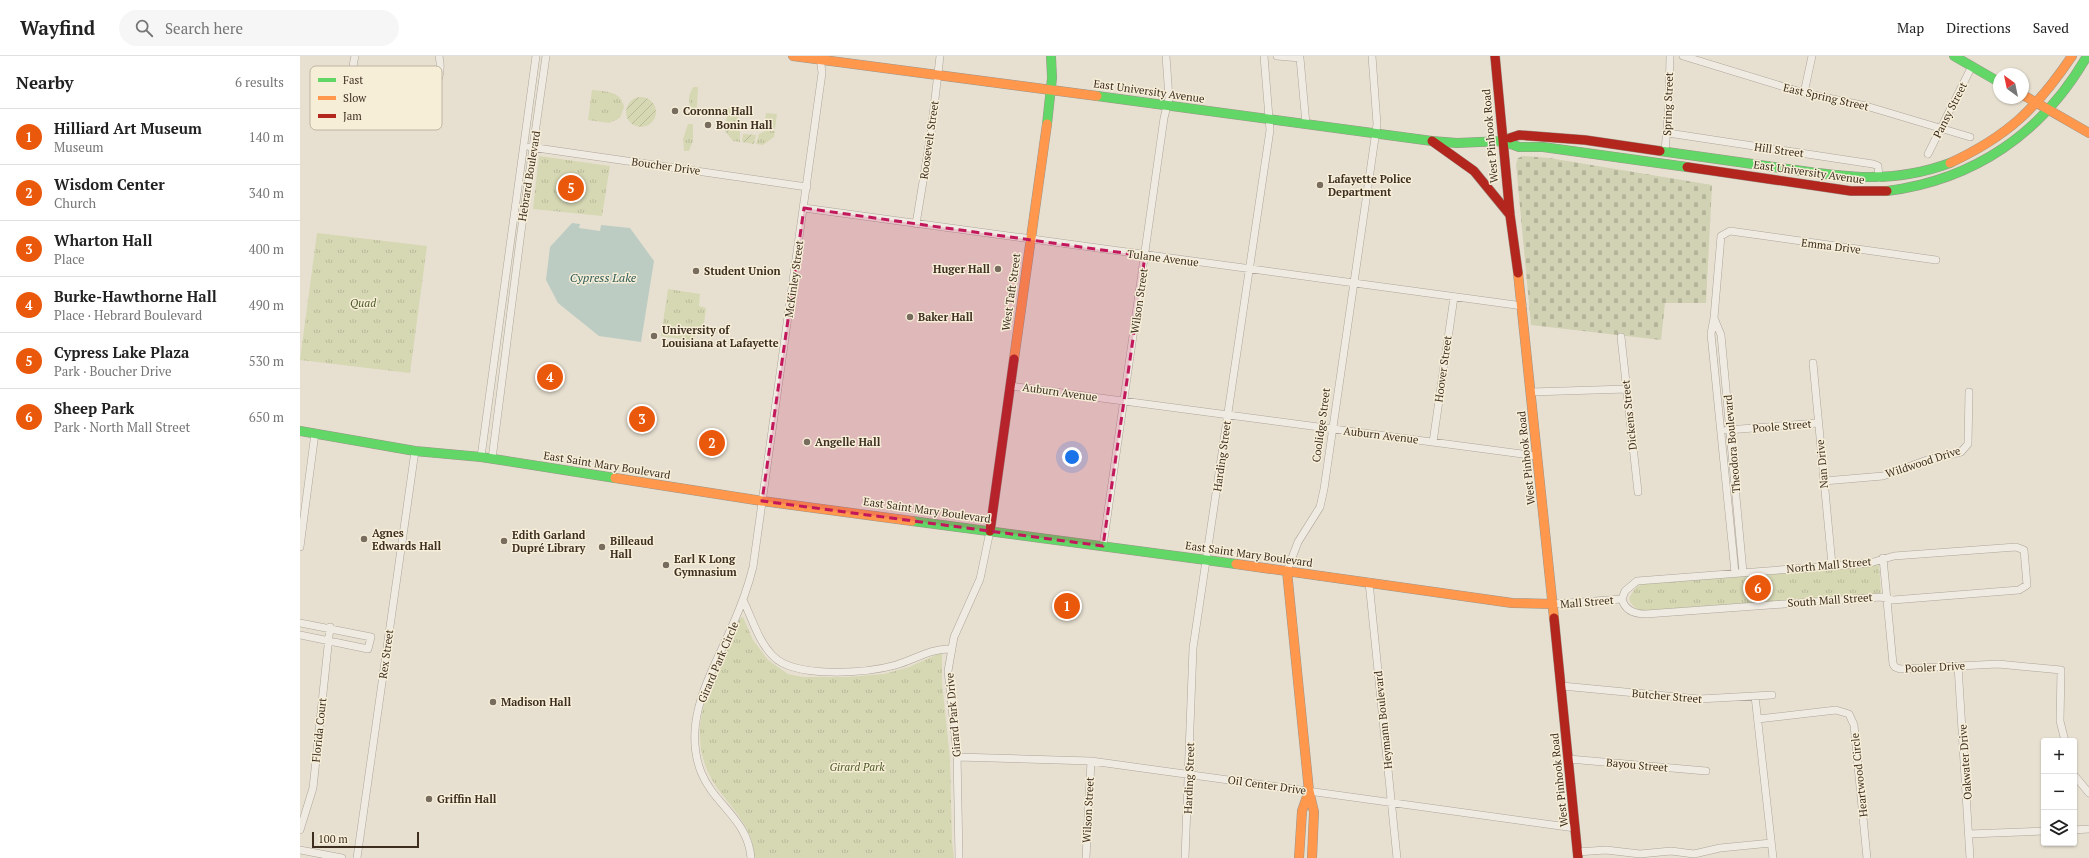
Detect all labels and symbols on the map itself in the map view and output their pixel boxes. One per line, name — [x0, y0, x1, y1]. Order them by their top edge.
legend — [310, 66, 442, 130]
north arrow — [1993, 68, 2029, 104]
street label: Spring Street — [1660, 72, 1676, 136]
text: Fast — [343, 73, 363, 87]
street label: East University Avenue — [1093, 76, 1206, 106]
street label: East Spring Street — [1782, 80, 1870, 114]
street label: Pansy Street — [1930, 80, 1970, 140]
street label: West Pinhook Road — [1479, 88, 1501, 184]
text: Slow — [343, 91, 367, 105]
street label: Roosevelt Street — [917, 100, 941, 180]
place label: Coronna Hall — [683, 104, 753, 118]
marker: Coronna Hall — [670, 106, 680, 116]
text: Jam — [343, 109, 362, 123]
place label: Bonin Hall — [716, 118, 773, 132]
marker: Bonin Hall — [703, 120, 713, 130]
street label: Hebrard Boulevard — [515, 130, 543, 222]
street label: Hill Street — [1753, 140, 1805, 160]
street label: Boucher Drive — [631, 154, 702, 178]
street label: East University Avenue — [1753, 157, 1866, 187]
place label: Lafayette Police Department — [1328, 172, 1412, 199]
pin: 5 — [558, 173, 584, 203]
marker: Lafayette Police Department — [1315, 180, 1325, 190]
street label: Emma Drive — [1800, 235, 1862, 257]
street label: McKinley Street — [782, 239, 806, 319]
street label: Tulane Avenue — [1126, 247, 1200, 269]
street label: West Taft Street — [999, 252, 1023, 332]
place label: Huger Hall — [933, 262, 990, 276]
place label: Student Union — [704, 264, 781, 278]
marker: Huger Hall — [993, 264, 1003, 274]
marker: Student Union — [691, 266, 701, 276]
street label: Wilson Street — [1127, 267, 1151, 335]
water label: Cypress Lake — [570, 270, 637, 285]
park label: Quad — [350, 296, 376, 310]
place label: Baker Hall — [918, 310, 973, 324]
marker: Baker Hall — [905, 312, 915, 322]
place label: University of Louisiana at Lafayette — [662, 323, 779, 350]
marker: University of Louisiana at Lafayette — [649, 331, 659, 341]
street label: Hoover Street — [1431, 335, 1455, 403]
pin: 4 — [537, 362, 563, 392]
street label: Dickens Street — [1618, 379, 1640, 451]
street label: Auburn Avenue — [1022, 380, 1099, 404]
street label: Coolidge Street — [1309, 387, 1333, 463]
street label: Theodora Boulevard — [1721, 394, 1743, 494]
pin: 3 — [629, 404, 655, 434]
street label: West Pinhook Road — [1514, 410, 1538, 506]
street label: Poole Street — [1752, 416, 1812, 436]
street label: Harding Street — [1210, 420, 1234, 492]
street label: Auburn Avenue — [1343, 423, 1420, 447]
pin: 2 — [699, 428, 725, 458]
place label: Angelle Hall — [815, 435, 881, 449]
marker: Angelle Hall — [802, 437, 812, 447]
street label: Nan Drive — [1813, 439, 1831, 489]
street label: Wildwood Drive — [1884, 443, 1963, 481]
your location — [1062, 447, 1082, 467]
street label: East Saint Mary Boulevard — [542, 448, 672, 482]
street label: East Saint Mary Boulevard — [862, 494, 992, 526]
place label: Agnes Edwards Hall — [372, 526, 441, 553]
place label: Edith Garland Dupré Library — [512, 528, 586, 555]
marker: Agnes Edwards Hall — [359, 534, 369, 544]
place label: Billeaud Hall — [610, 534, 654, 561]
marker: Edith Garland Dupré Library — [499, 536, 509, 546]
street label: East Saint Mary Boulevard — [1184, 538, 1314, 570]
marker: Billeaud Hall — [597, 542, 607, 552]
place label: Earl K Long Gymnasium — [674, 552, 737, 579]
street label: North Mall Street — [1786, 554, 1872, 576]
marker: Earl K Long Gymnasium — [661, 560, 671, 570]
pin: 6 — [1745, 573, 1771, 603]
street label: South Mall Street — [1787, 590, 1873, 610]
pin: 1 — [1054, 591, 1080, 621]
street label: Mall Street — [1560, 593, 1614, 611]
street label: Girard Park Circle — [695, 619, 742, 705]
street label: Rex Street — [376, 628, 396, 680]
street label: Pooler Drive — [1904, 658, 1966, 676]
street label: Heymann Boulevard — [1371, 670, 1395, 770]
street label: Girard Park Drive — [942, 672, 964, 758]
street label: Butcher Street — [1631, 686, 1703, 706]
place label: Madison Hall — [501, 695, 571, 709]
street label: Florida Court — [309, 697, 329, 763]
marker: Madison Hall — [488, 697, 498, 707]
street label: Oakwater Drive — [1955, 723, 1975, 800]
street label: West Pinhook Road — [1547, 732, 1571, 828]
street label: Heartwood Circle — [1848, 732, 1870, 818]
street label: Harding Street — [1181, 742, 1197, 814]
street label: Bayou Street — [1605, 755, 1669, 775]
park label: Girard Park — [829, 760, 885, 774]
street label: Oil Center Drive — [1227, 773, 1308, 797]
street label: Wilson Street — [1079, 777, 1097, 843]
place label: Griffin Hall — [437, 792, 497, 806]
marker: Griffin Hall — [424, 794, 434, 804]
scale bar — [312, 830, 419, 849]

